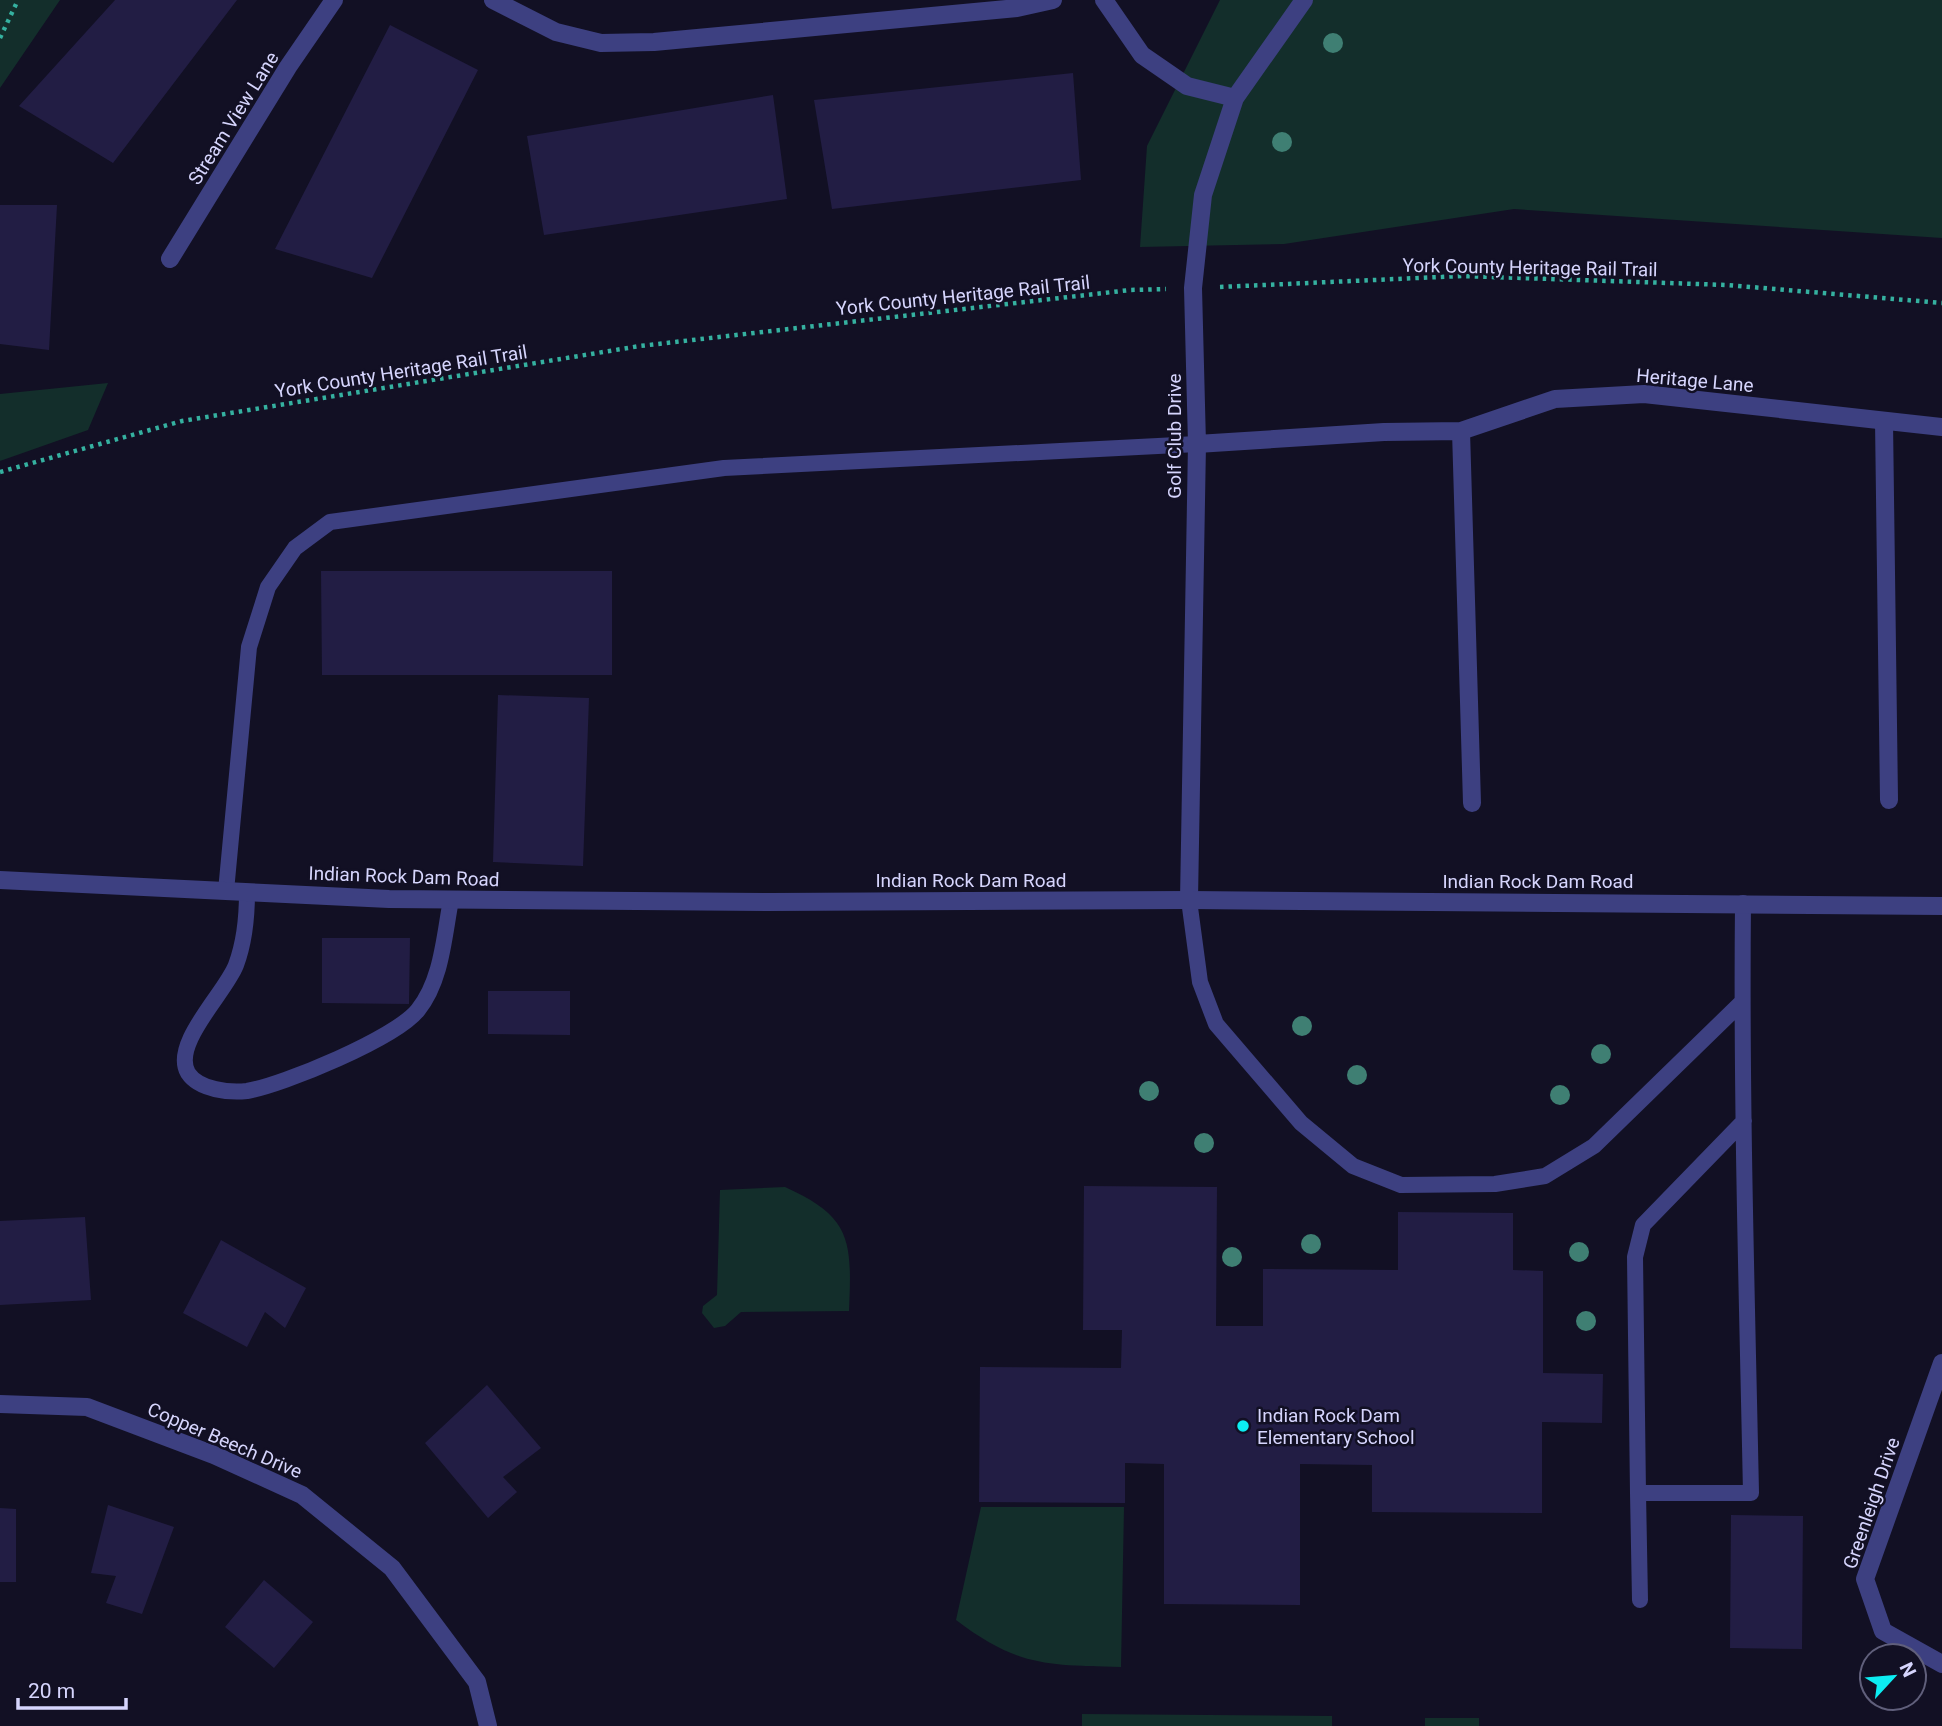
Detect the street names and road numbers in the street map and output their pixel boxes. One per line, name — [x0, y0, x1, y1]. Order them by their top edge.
street label: Stream View Lane — [183, 48, 284, 189]
street label: York County Heritage Rail Trail — [1402, 254, 1658, 281]
street label: York County Heritage Rail Trail — [835, 271, 1091, 320]
street label: York County Heritage Rail Trail — [273, 340, 529, 403]
street label: Heritage Lane — [1635, 364, 1755, 397]
street label: Golf Club Drive — [1163, 373, 1186, 499]
street label: Indian Rock Dam Road — [308, 862, 500, 891]
street label: Indian Rock Dam Road — [875, 869, 1067, 892]
street label: Indian Rock Dam Road — [1442, 870, 1634, 893]
street label: Copper Beech Drive — [144, 1398, 306, 1483]
street label: Greenleigh Drive — [1838, 1434, 1905, 1572]

